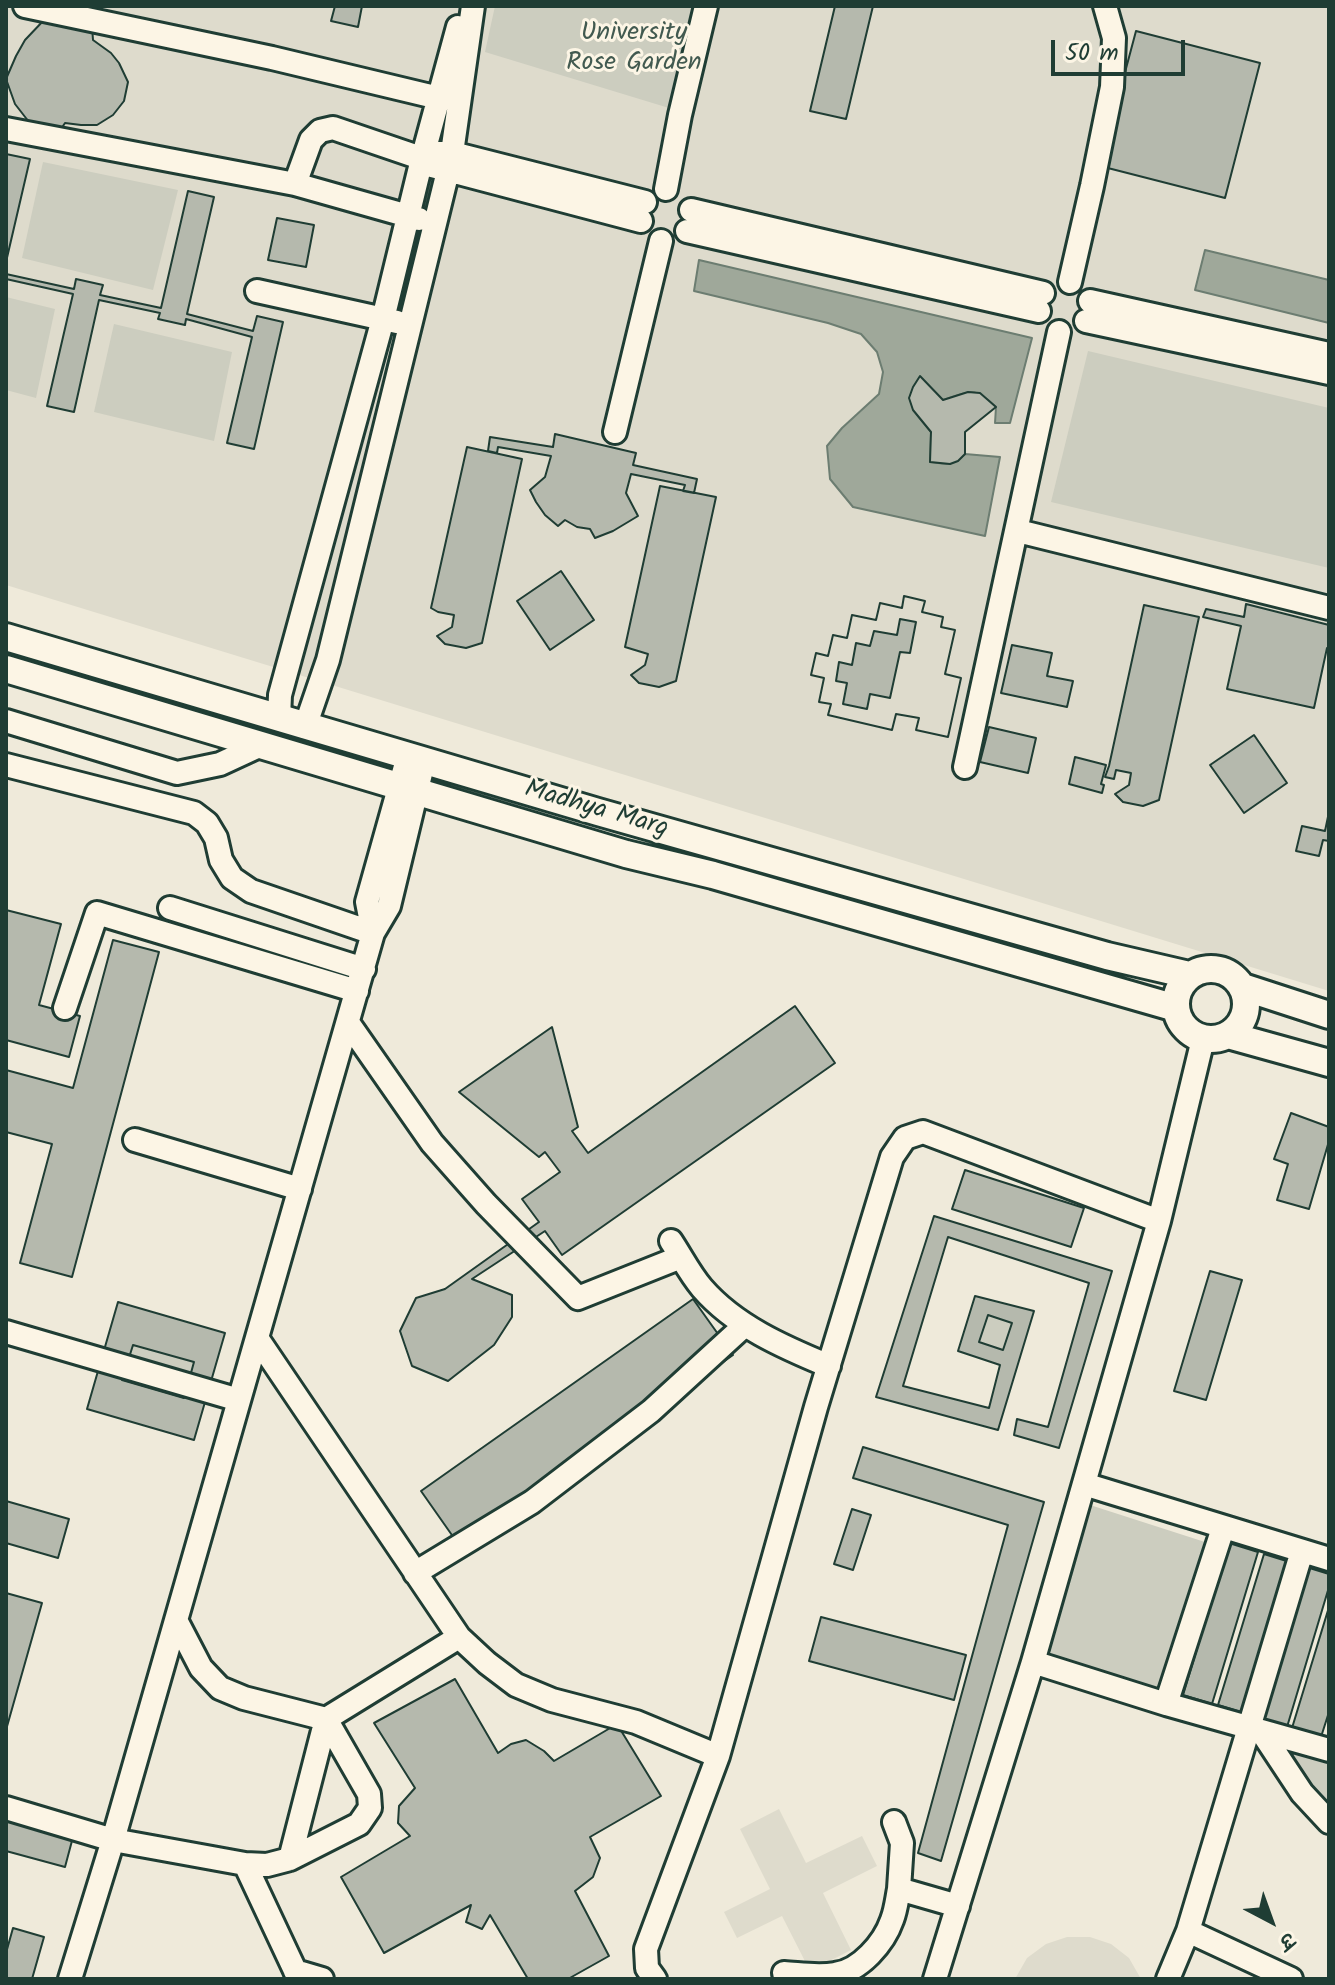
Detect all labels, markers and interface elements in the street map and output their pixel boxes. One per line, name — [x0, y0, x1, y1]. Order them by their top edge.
park label: University Rose Garden — [566, 19, 702, 80]
scale bar — [1055, 24, 1189, 74]
text: 50 m — [1065, 34, 1119, 73]
street label: Madhya Marg — [521, 776, 671, 846]
north arrow — [1231, 1881, 1311, 1961]
text: उ — [1270, 1922, 1304, 1957]

